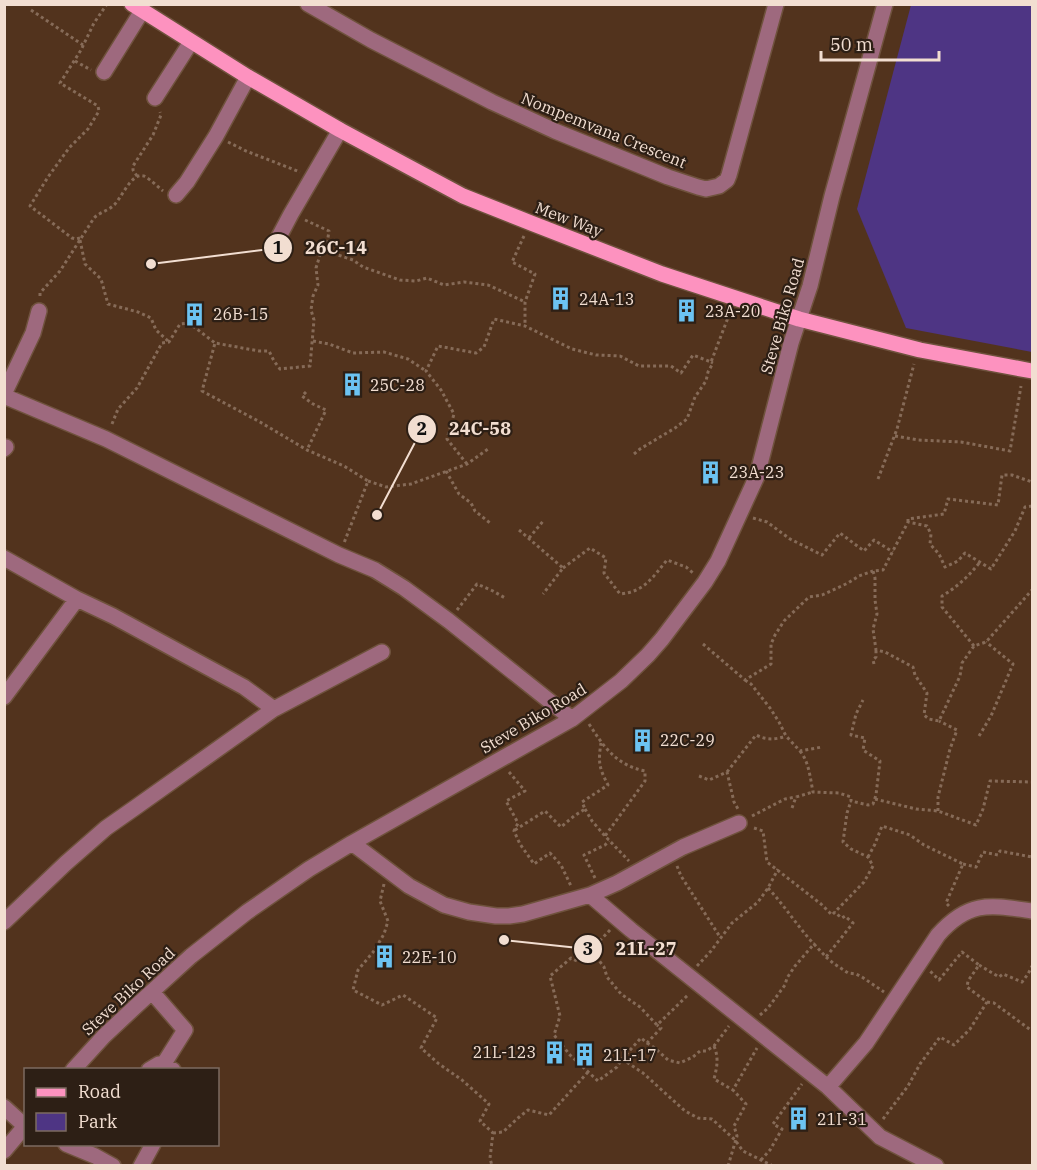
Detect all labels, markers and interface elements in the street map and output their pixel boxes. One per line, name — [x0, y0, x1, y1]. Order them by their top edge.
scale bar — [821, 24, 940, 62]
text: 50 m — [830, 33, 873, 56]
street label: Nompemvana Crescent — [519, 88, 690, 172]
street label: Mew Way — [533, 197, 606, 241]
callout: 26C-14 — [263, 230, 379, 266]
text: 1 — [273, 236, 284, 259]
text: 26C-14 — [305, 236, 367, 259]
street label: Steve Biko Road — [756, 255, 808, 376]
building icon: 24A-13 — [548, 286, 574, 312]
place label: 24A-13 — [579, 289, 634, 309]
building icon: 23A-20 — [674, 298, 700, 324]
building icon: 26B-15 — [182, 301, 208, 327]
place label: 23A-20 — [705, 301, 760, 321]
place label: 26B-15 — [213, 304, 268, 324]
building icon: 25C-28 — [339, 372, 365, 398]
place label: 25C-28 — [370, 375, 425, 395]
callout: 24C-58 — [407, 411, 523, 447]
text: 2 — [417, 417, 427, 440]
text: 24C-58 — [449, 417, 511, 440]
building icon: 23A-23 — [698, 459, 724, 485]
place label: 23A-23 — [729, 462, 784, 482]
street label: Steve Biko Road — [476, 678, 590, 757]
building icon: 22C-29 — [629, 727, 655, 753]
place label: 22C-29 — [660, 730, 715, 750]
callout: 21L-27 — [573, 931, 688, 967]
text: 3 — [583, 937, 593, 960]
text: 21L-27 — [615, 937, 677, 960]
street label: Steve Biko Road — [77, 943, 179, 1039]
building icon: 22E-10 — [371, 944, 397, 970]
place label: 22E-10 — [402, 947, 457, 967]
building icon: 21L-123 — [541, 1039, 567, 1065]
place label: 21L-123 — [473, 1042, 536, 1062]
building icon: 21L-17 — [572, 1042, 598, 1068]
place label: 21L-17 — [603, 1045, 657, 1065]
legend — [24, 1068, 219, 1146]
text: Road — [78, 1080, 121, 1103]
building icon: 21I-31 — [786, 1106, 812, 1132]
place label: 21I-31 — [817, 1109, 867, 1129]
text: Park — [78, 1110, 118, 1133]

